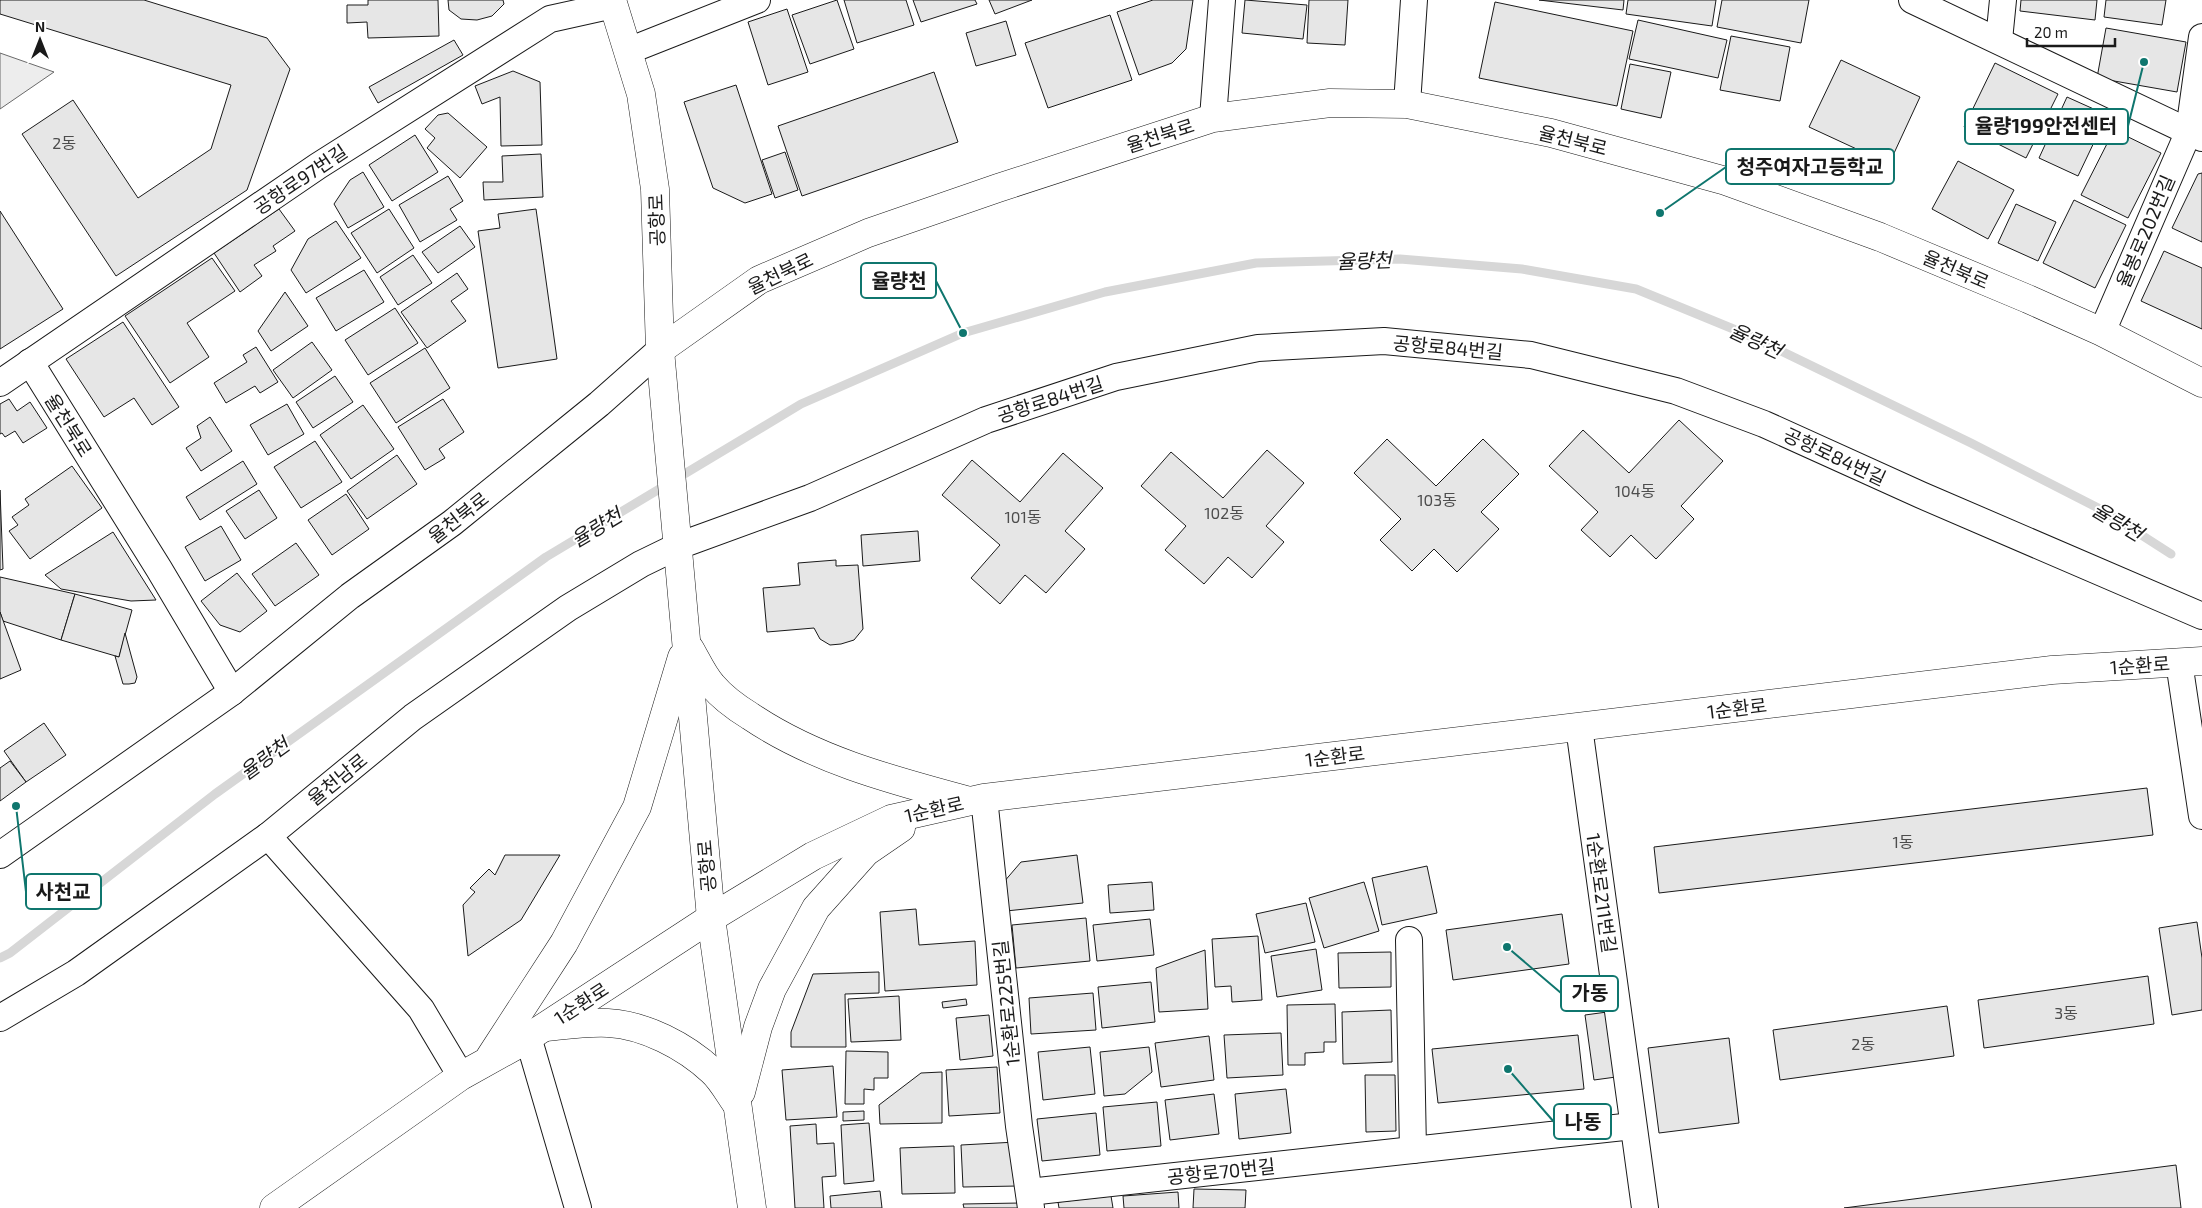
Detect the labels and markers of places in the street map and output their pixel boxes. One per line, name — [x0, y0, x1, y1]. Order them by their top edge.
callout: 율량199안전센터 — [1965, 109, 2128, 144]
callout: 청주여자고등학교 — [1726, 149, 1894, 184]
callout: 율량천 — [861, 263, 936, 298]
callout: 사천교 — [26, 874, 101, 909]
callout: 가동 — [1561, 976, 1618, 1011]
callout: 나동 — [1554, 1104, 1611, 1139]

